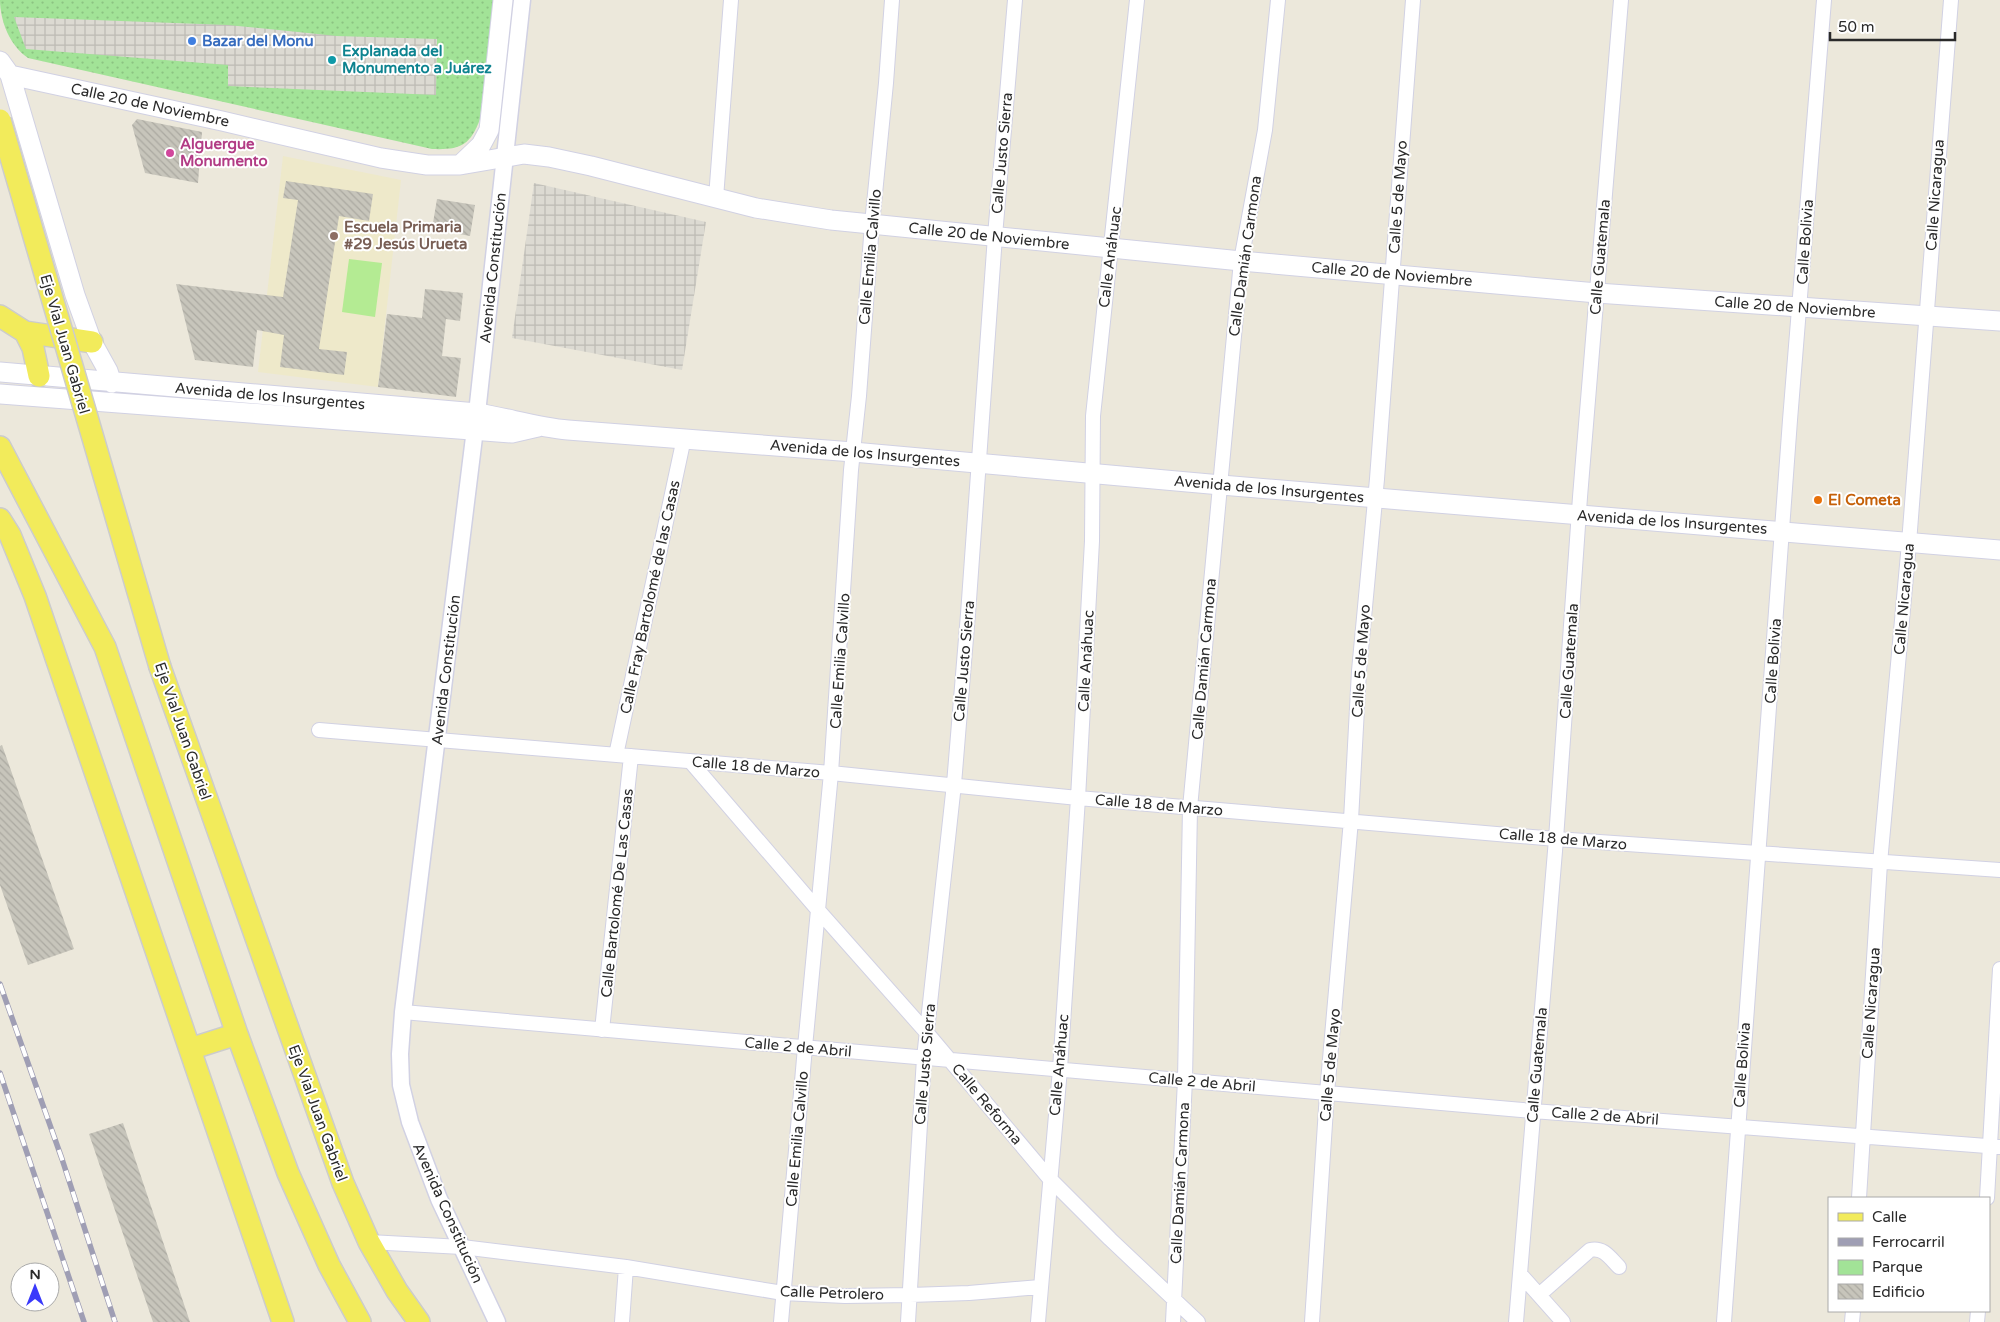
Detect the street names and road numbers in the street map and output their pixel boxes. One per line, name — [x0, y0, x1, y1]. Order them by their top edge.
street label: Calle 20 de Noviembre — [69, 79, 231, 131]
street label: Calle Justo Sierra — [988, 92, 1016, 214]
street label: Calle Nicaragua — [1922, 139, 1948, 251]
street label: Calle 5 de Mayo — [1385, 140, 1411, 254]
street label: Calle Damián Carmona — [1225, 174, 1265, 338]
street label: Calle Emilia Calvillo — [855, 188, 885, 326]
street label: Avenida Constitución — [476, 192, 510, 344]
street label: Calle Guatemala — [1586, 198, 1614, 316]
street label: Calle Bolivia — [1793, 199, 1817, 285]
street label: Calle Anáhuac — [1095, 205, 1125, 309]
street label: Calle 20 de Noviembre — [908, 219, 1070, 253]
street label: Calle 20 de Noviembre — [1311, 258, 1473, 290]
street label: Eje Vial Juan Gabriel — [36, 272, 94, 416]
street label: Calle 20 de Noviembre — [1714, 292, 1876, 322]
street label: Avenida de los Insurgentes — [174, 379, 366, 413]
street label: Avenida de los Insurgentes — [769, 436, 961, 470]
street label: Avenida de los Insurgentes — [1173, 472, 1365, 506]
street label: Calle Fray Bartolomé de las Casas — [616, 478, 684, 716]
street label: Avenida de los Insurgentes — [1576, 506, 1768, 538]
street label: Calle Nicaragua — [1890, 542, 1918, 656]
street label: Calle Damián Carmona — [1188, 577, 1220, 741]
street label: Calle Emilia Calvillo — [826, 592, 854, 730]
street label: Avenida Constitución — [428, 594, 464, 746]
street label: Calle Justo Sierra — [950, 600, 978, 722]
street label: Calle Guatemala — [1556, 603, 1582, 719]
street label: Calle 5 de Mayo — [1348, 604, 1374, 718]
street label: Calle Anáhuac — [1074, 610, 1098, 712]
street label: Calle Bolivia — [1761, 618, 1785, 704]
street label: Eje Vial Juan Gabriel — [151, 660, 215, 802]
street label: Calle 18 de Marzo — [691, 752, 821, 782]
street label: Calle Bartolomé De Las Casas — [597, 787, 637, 999]
street label: Calle 18 de Marzo — [1094, 790, 1224, 820]
street label: Calle 18 de Marzo — [1498, 824, 1628, 854]
street label: Calle Nicaragua — [1858, 947, 1884, 1059]
street label: Calle Justo Sierra — [911, 1003, 939, 1125]
street label: Calle Guatemala — [1523, 1006, 1551, 1124]
street label: Calle 5 de Mayo — [1316, 1008, 1344, 1122]
street label: Calle Anáhuac — [1046, 1013, 1072, 1117]
street label: Calle Bolivia — [1730, 1022, 1754, 1108]
street label: Calle 2 de Abril — [744, 1033, 852, 1061]
street label: Eje Vial Juan Gabriel — [285, 1042, 351, 1184]
street label: Calle Reforma — [948, 1060, 1026, 1148]
street label: Calle 2 de Abril — [1148, 1068, 1256, 1096]
street label: Calle Emilia Calvillo — [782, 1070, 812, 1208]
street label: Calle Damián Carmona — [1167, 1101, 1193, 1265]
street label: Calle 2 de Abril — [1551, 1103, 1659, 1129]
street label: Avenida Constitución — [409, 1140, 487, 1286]
street label: Calle Petrolero — [780, 1282, 884, 1304]

